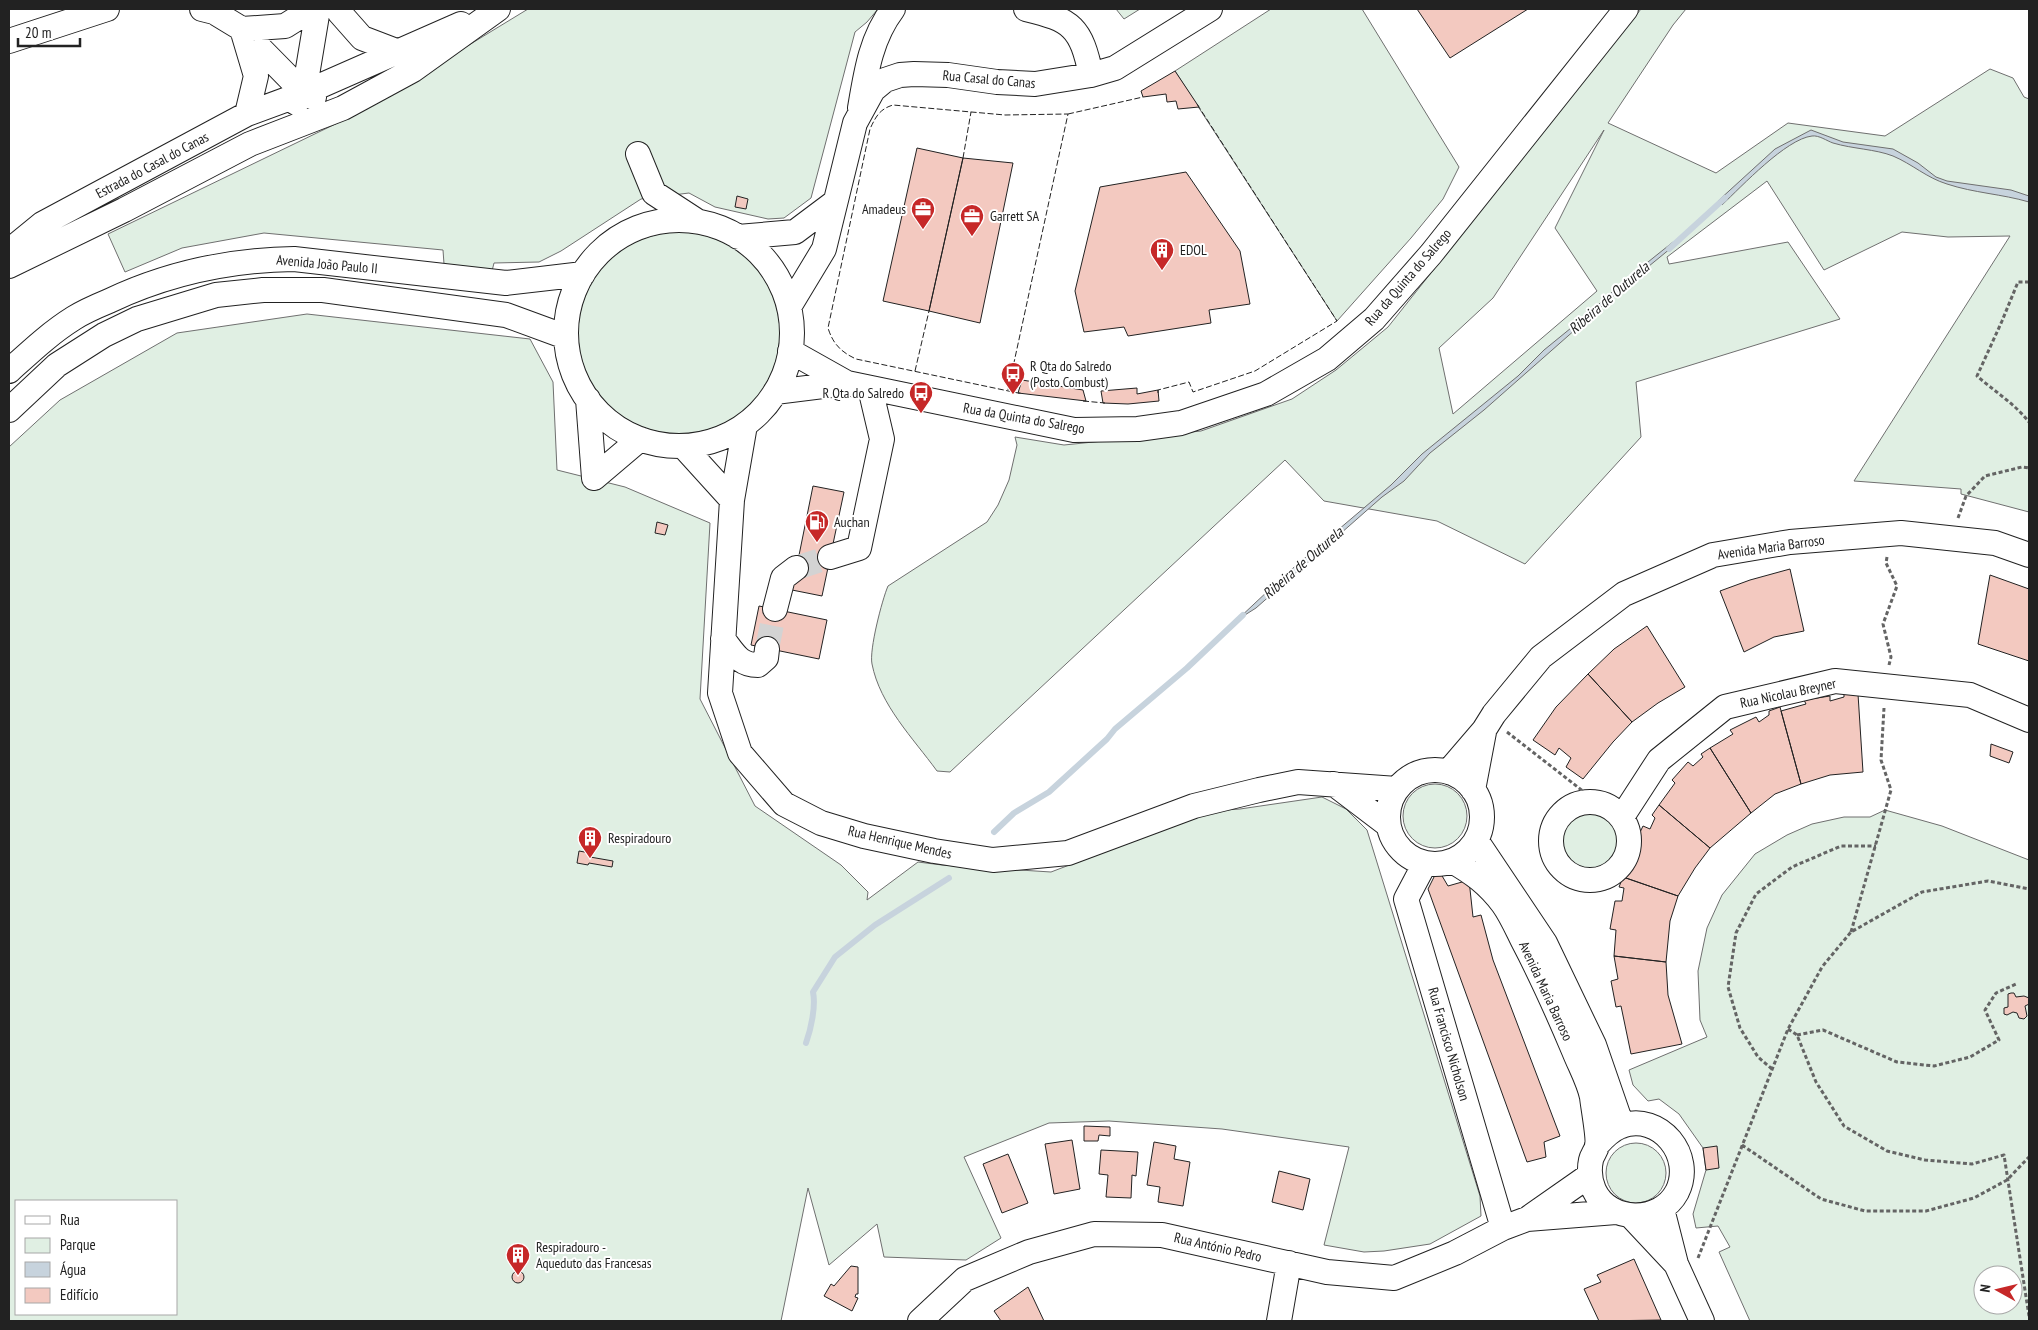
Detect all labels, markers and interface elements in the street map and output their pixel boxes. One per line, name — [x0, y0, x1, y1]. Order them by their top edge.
scale bar — [18, 15, 80, 47]
text: 20 m — [25, 23, 51, 42]
street label: Rua Casal do Canas — [942, 66, 1036, 92]
street label: Estrada do Casal do Canas — [92, 127, 212, 202]
office icon: Amadeus — [910, 196, 936, 230]
place label: Amadeus — [862, 200, 906, 218]
office icon: Garrett SA — [959, 203, 985, 237]
place label: Garrett SA — [990, 207, 1040, 225]
street label: Rua da Quinta do Salrego — [1361, 225, 1455, 329]
building icon: EDOL — [1149, 237, 1175, 271]
place label: EDOL — [1180, 241, 1207, 259]
street label: Avenida João Paulo II — [276, 251, 378, 277]
water label: Ribeira de Outurela — [1564, 257, 1654, 338]
place label: R Qta do Salredo (Posto Combust) — [1030, 357, 1111, 391]
bus stop icon: R Qta do Salredo (Posto Combust) — [1000, 361, 1026, 395]
bus stop icon: R Qta do Salredo — [908, 380, 934, 414]
place label: R Qta do Salredo — [823, 384, 904, 402]
street label: Rua da Quinta do Salrego — [962, 398, 1086, 438]
fuel station icon: Auchan — [804, 509, 830, 543]
place label: Auchan — [834, 513, 870, 531]
water label: Ribeira de Outurela — [1258, 522, 1348, 603]
street label: Avenida Maria Barroso — [1716, 531, 1826, 563]
street label: Rua Nicolau Breyner — [1738, 674, 1838, 712]
street label: Rua Henrique Mendes — [846, 821, 954, 863]
building icon: Respiradouro — [577, 825, 603, 859]
place label: Respiradouro — [608, 829, 671, 847]
street label: Avenida Maria Barroso — [1515, 938, 1577, 1044]
street label: Rua Francisco Nicholson — [1424, 985, 1474, 1103]
legend — [15, 1200, 178, 1315]
text: Rua — [60, 1210, 80, 1229]
street label: Rua António Pedro — [1172, 1228, 1264, 1266]
text: Parque — [60, 1235, 96, 1254]
place label: Respiradouro - Aqueduto das Francesas — [536, 1238, 652, 1272]
building icon: Respiradouro - Aqueduto das Francesas — [505, 1242, 531, 1276]
text: Água — [60, 1260, 86, 1279]
north arrow — [1973, 1265, 2023, 1315]
text: N — [1976, 1283, 1995, 1293]
text: Edifício — [60, 1285, 98, 1304]

